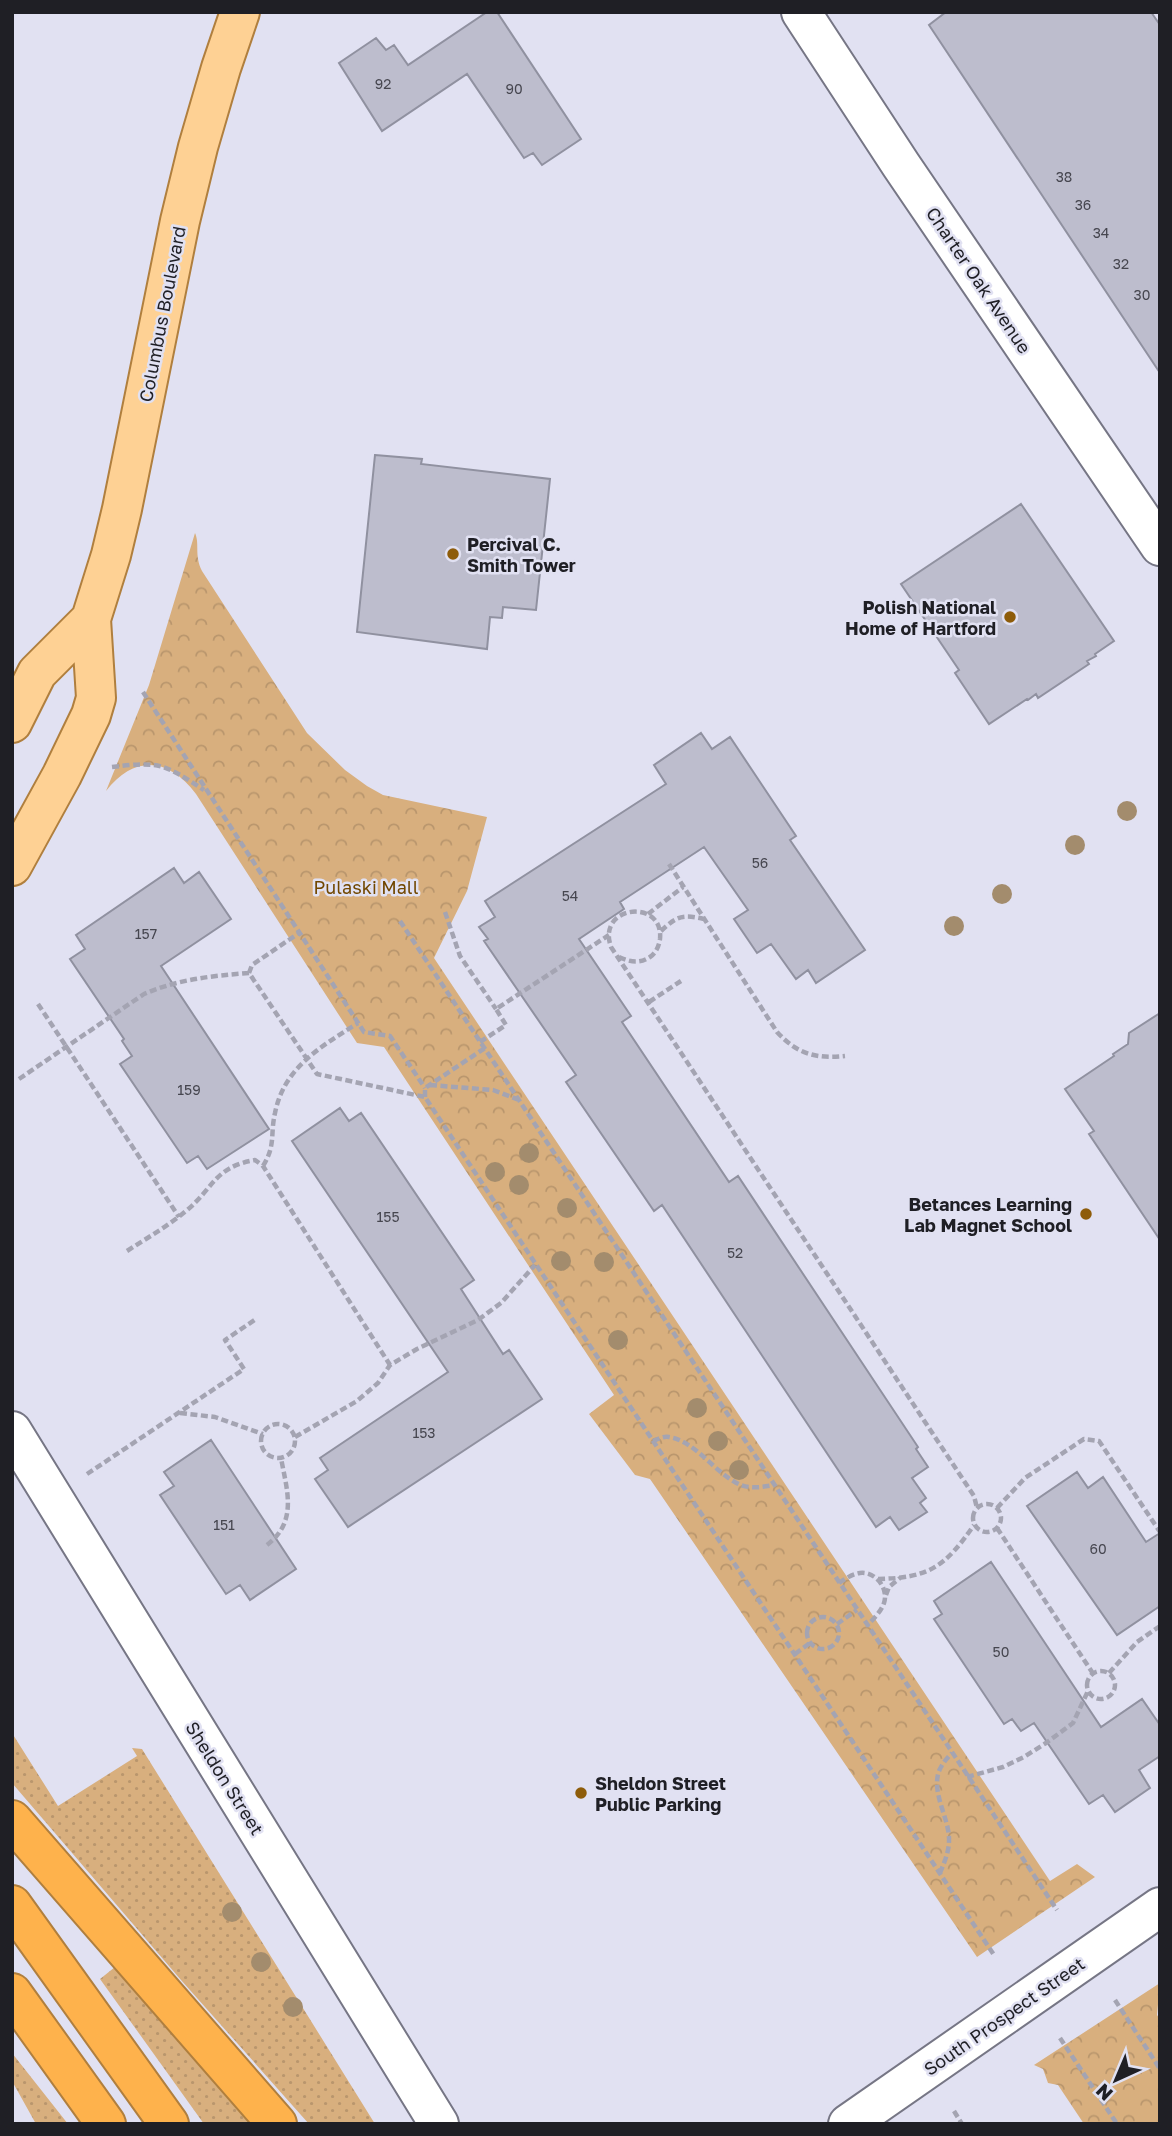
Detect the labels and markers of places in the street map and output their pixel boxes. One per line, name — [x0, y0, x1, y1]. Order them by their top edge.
place label: Percival C. Smith Tower — [467, 533, 576, 576]
marker: Percival C. Smith Tower — [445, 546, 461, 562]
place label: Polish National Home of Hartford — [845, 596, 996, 639]
marker: Polish National Home of Hartford — [1002, 609, 1018, 625]
place label: Betances Learning Lab Magnet School — [904, 1193, 1072, 1236]
marker: Betances Learning Lab Magnet School — [1078, 1206, 1094, 1222]
place label: Sheldon Street Public Parking — [595, 1772, 726, 1815]
marker: Sheldon Street Public Parking — [573, 1785, 589, 1801]

